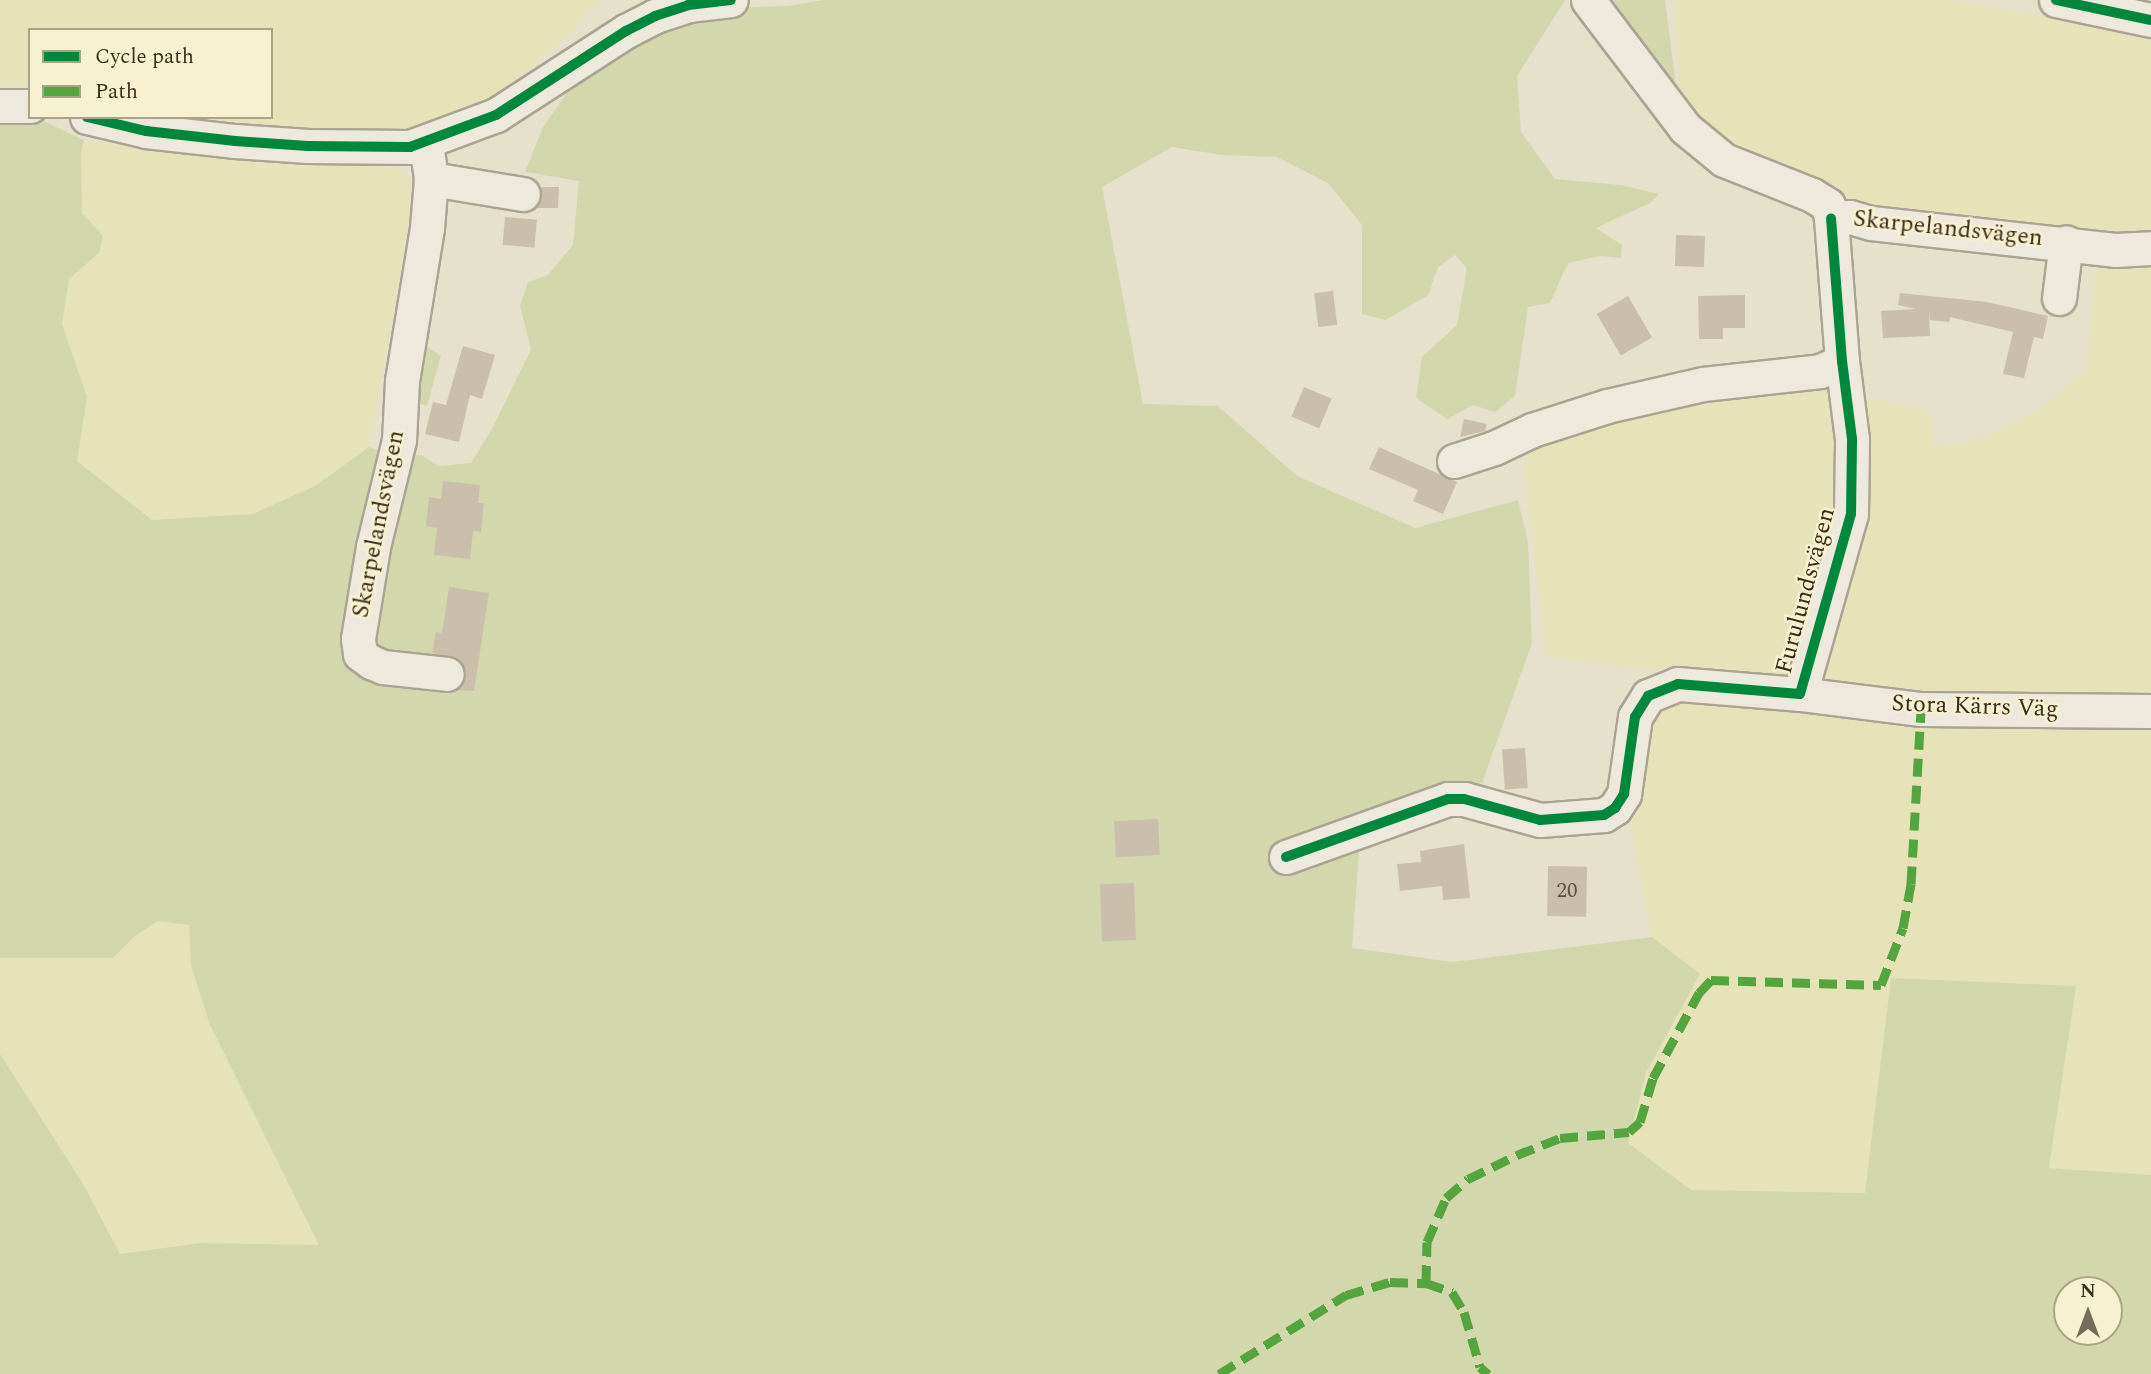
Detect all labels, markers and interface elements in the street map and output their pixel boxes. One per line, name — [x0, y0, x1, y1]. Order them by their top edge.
legend — [28, 28, 273, 119]
text: Cycle path — [95, 41, 194, 73]
text: Path — [95, 76, 138, 108]
street label: Skarpelandsvägen — [1852, 205, 2044, 253]
street label: Skarpelandsvägen — [347, 428, 411, 620]
street label: Furulundsvägen — [1770, 505, 1842, 677]
street label: Stora Kärrs Väg — [1891, 690, 2059, 724]
house number: 20 — [1557, 878, 1577, 904]
north arrow — [2053, 1276, 2123, 1346]
text: N — [2080, 1277, 2096, 1306]

